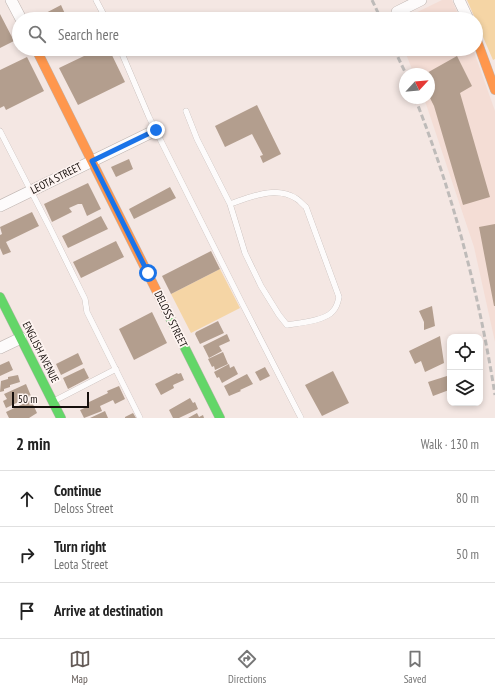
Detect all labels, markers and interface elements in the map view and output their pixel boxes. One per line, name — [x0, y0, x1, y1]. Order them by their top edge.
search box — [12, 12, 483, 56]
icon: search — [26, 23, 48, 45]
text: Search here — [58, 25, 119, 44]
north arrow — [399, 68, 435, 104]
route end — [147, 121, 165, 139]
street label: LEOTA STREET — [28, 159, 84, 197]
route start — [139, 264, 157, 282]
street label: DELOSS STREET — [151, 288, 191, 350]
street label: ENGLISH AVENUE — [20, 319, 63, 385]
map controls — [447, 334, 483, 406]
button: locate — [447, 334, 483, 370]
button: layers — [447, 370, 483, 406]
scale bar — [12, 390, 89, 409]
text: 50 m — [18, 392, 37, 406]
text: 2 min — [16, 433, 50, 455]
text: Walk · 130 m — [421, 436, 479, 453]
text: Continue — [54, 481, 101, 500]
icon: ahead — [16, 488, 38, 510]
text: 80 m — [456, 490, 479, 507]
text: Deloss Street — [54, 500, 113, 517]
text: Turn right — [54, 537, 106, 556]
icon: right — [16, 544, 38, 566]
text: 50 m — [456, 546, 479, 563]
text: Leota Street — [54, 556, 108, 573]
icon: arrive — [16, 600, 38, 622]
text: Arrive at destination — [54, 601, 163, 620]
tab: Map — [69, 648, 91, 686]
tab: Directions — [228, 648, 266, 686]
tab: Saved — [404, 648, 426, 686]

